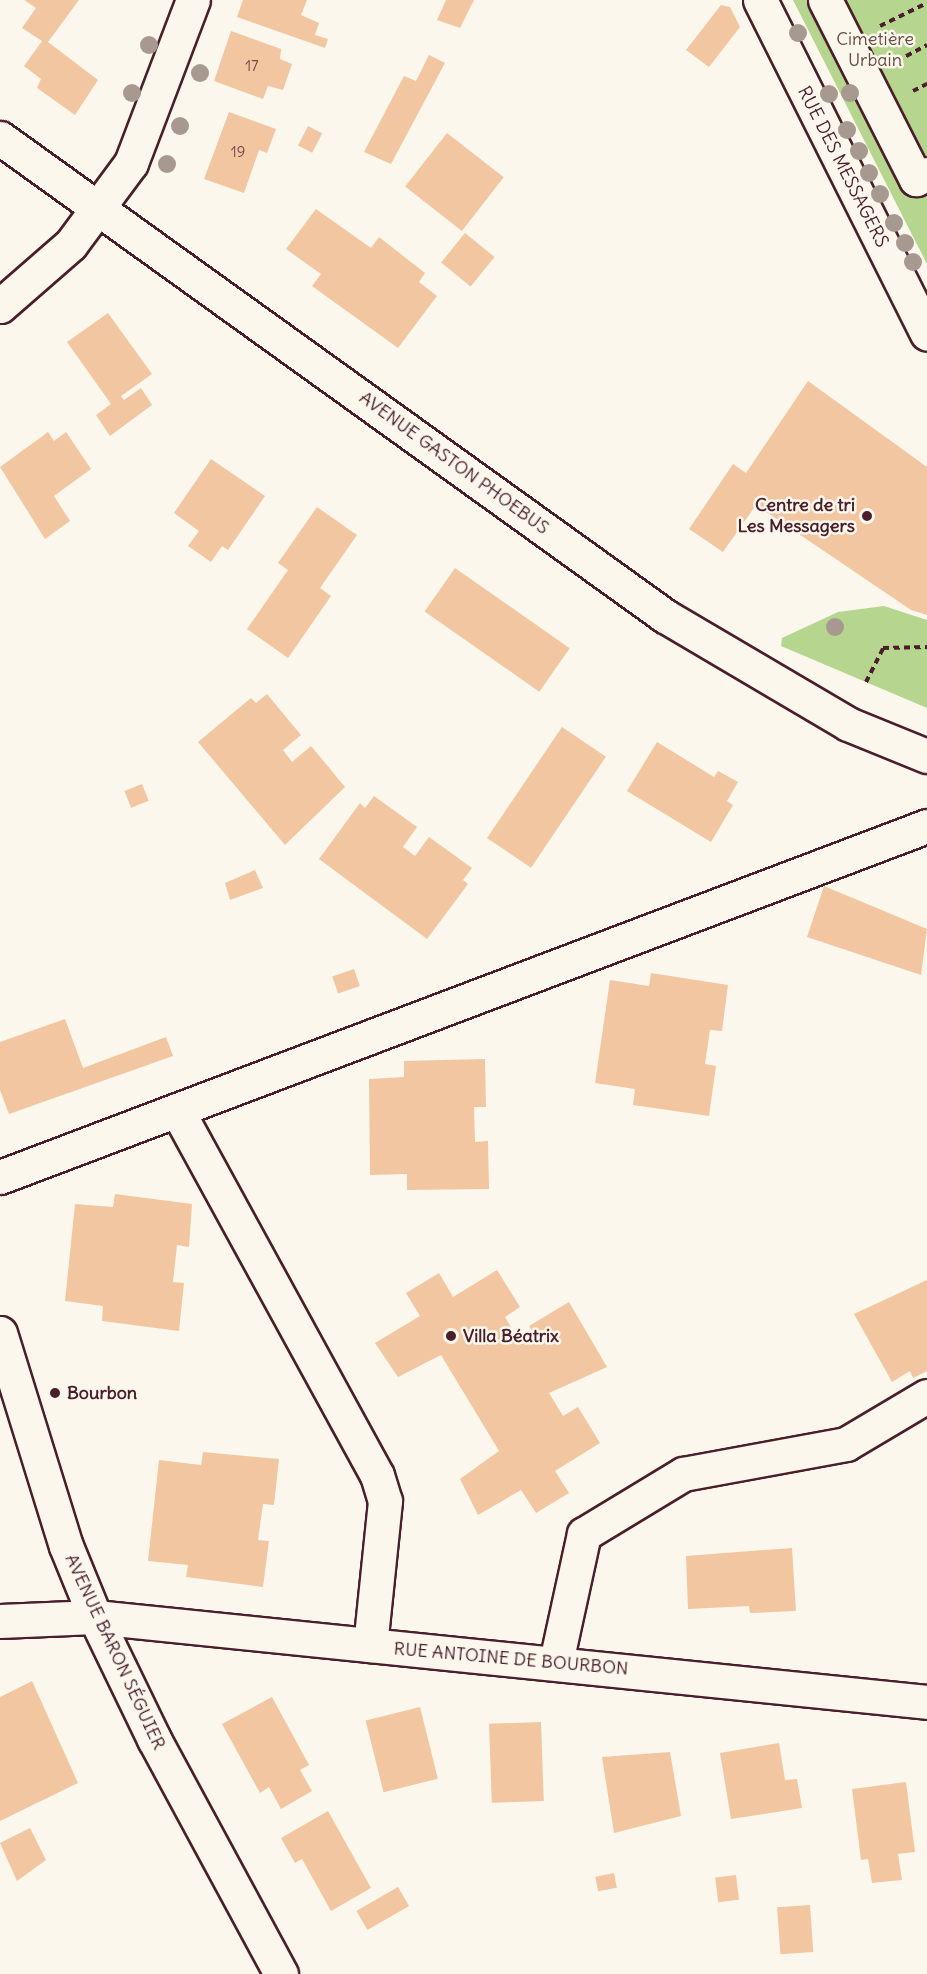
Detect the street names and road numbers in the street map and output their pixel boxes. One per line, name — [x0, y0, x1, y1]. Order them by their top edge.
street label: RUE DES MESSAGERS — [793, 83, 893, 251]
street label: AVENUE GASTON PHOEBUS — [355, 387, 553, 539]
street label: AVENUE BARON SÉGUIER — [60, 1551, 170, 1753]
street label: RUE ANTOINE DE BOURBON — [393, 1638, 629, 1680]

